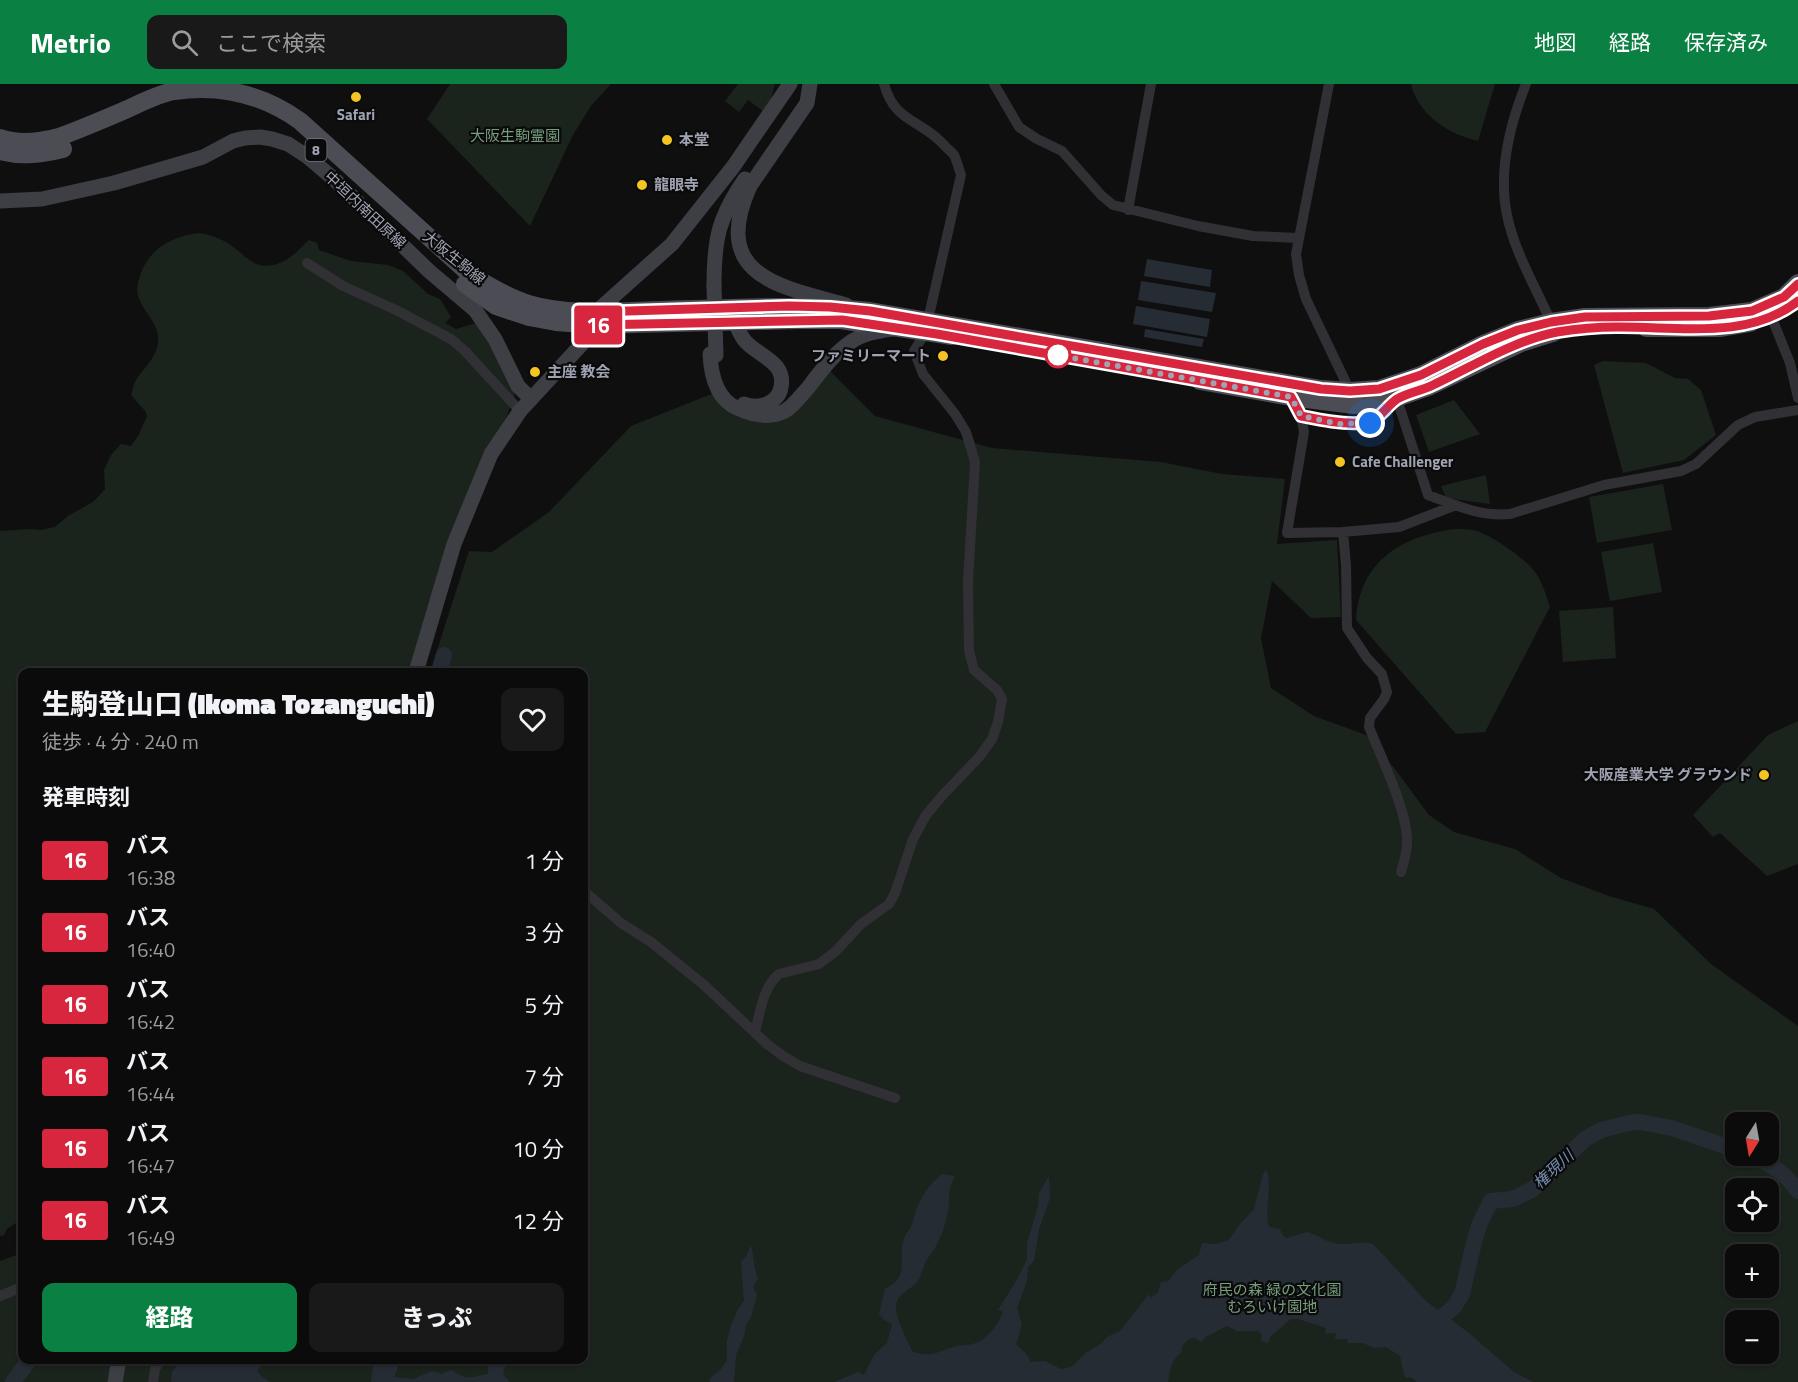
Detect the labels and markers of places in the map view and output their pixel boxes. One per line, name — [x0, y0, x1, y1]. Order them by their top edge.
marker: Safari — [349, 90, 363, 104]
place label: Safari — [337, 103, 375, 126]
place label: 本堂 — [679, 128, 709, 151]
marker: 本堂 — [660, 133, 674, 147]
place label: 龍眼寺 — [654, 173, 699, 196]
marker: 龍眼寺 — [635, 178, 649, 192]
unlabelled marker — [1045, 342, 1071, 368]
place label: ファミリーマート — [811, 344, 931, 367]
marker: ファミリーマート — [936, 349, 950, 363]
place label: 主座 教会 — [547, 360, 610, 383]
marker: 主座 教会 — [528, 365, 542, 379]
place label: Cafe Challenger — [1352, 450, 1454, 473]
marker: Cafe Challenger — [1333, 455, 1347, 469]
place label: 大阪産業大学 グラウンド — [1584, 763, 1752, 786]
marker: 大阪産業大学 グラウンド — [1757, 768, 1771, 782]

